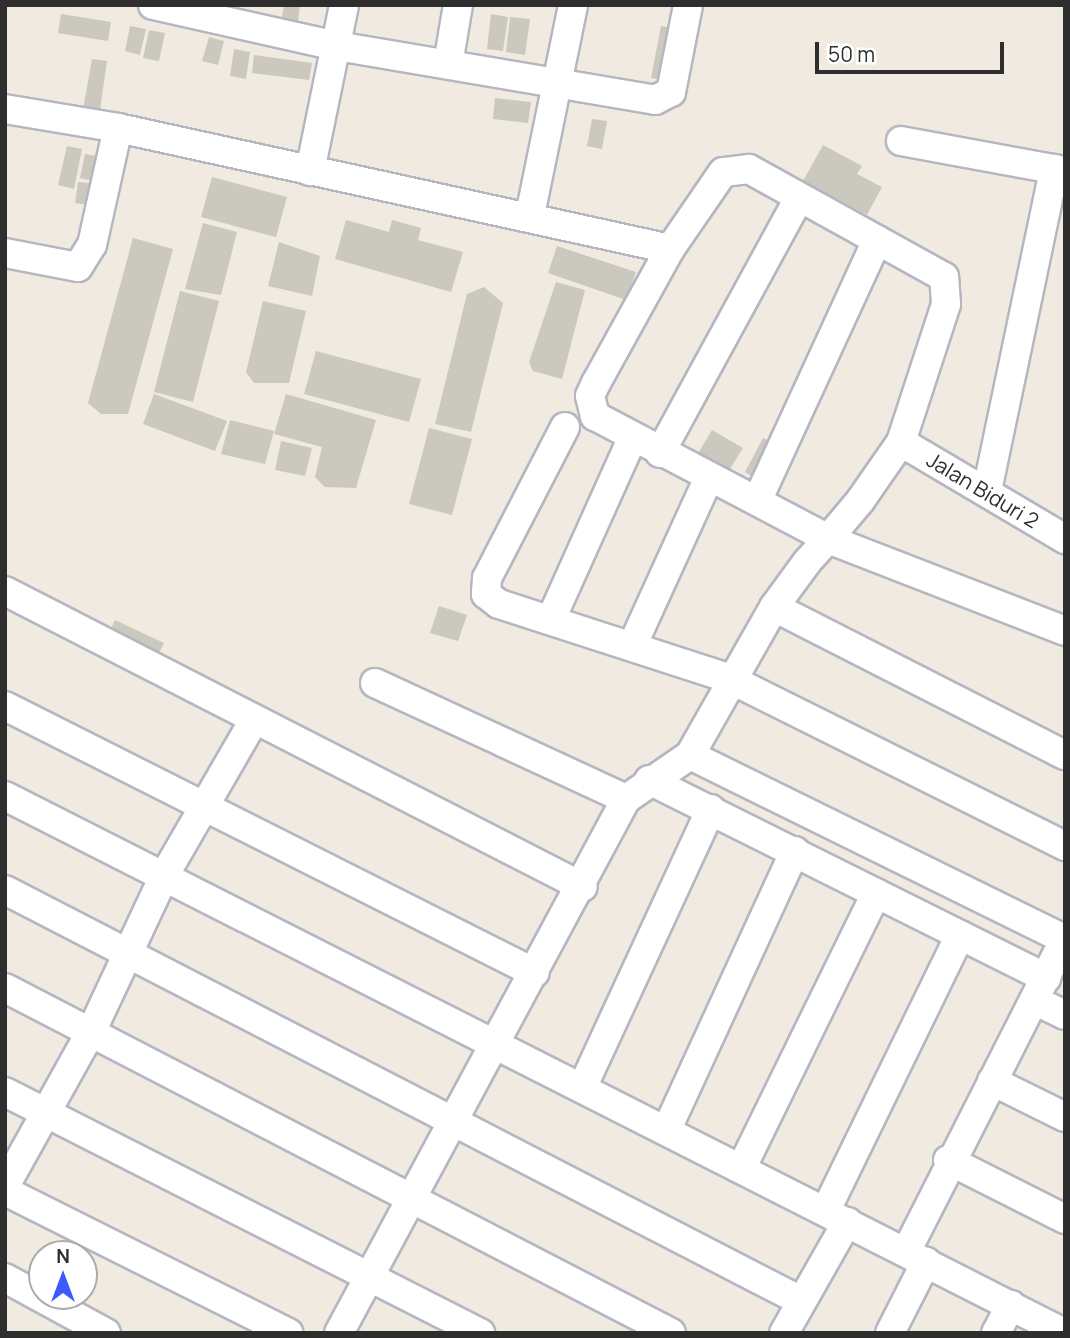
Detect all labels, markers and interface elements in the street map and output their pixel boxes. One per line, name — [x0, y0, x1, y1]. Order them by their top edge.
scale bar — [818, 28, 1007, 72]
text: 50 m — [828, 40, 875, 68]
street label: Jalan Biduri 2 — [923, 447, 1043, 533]
north arrow — [28, 1240, 98, 1310]
text: N — [56, 1243, 70, 1269]

